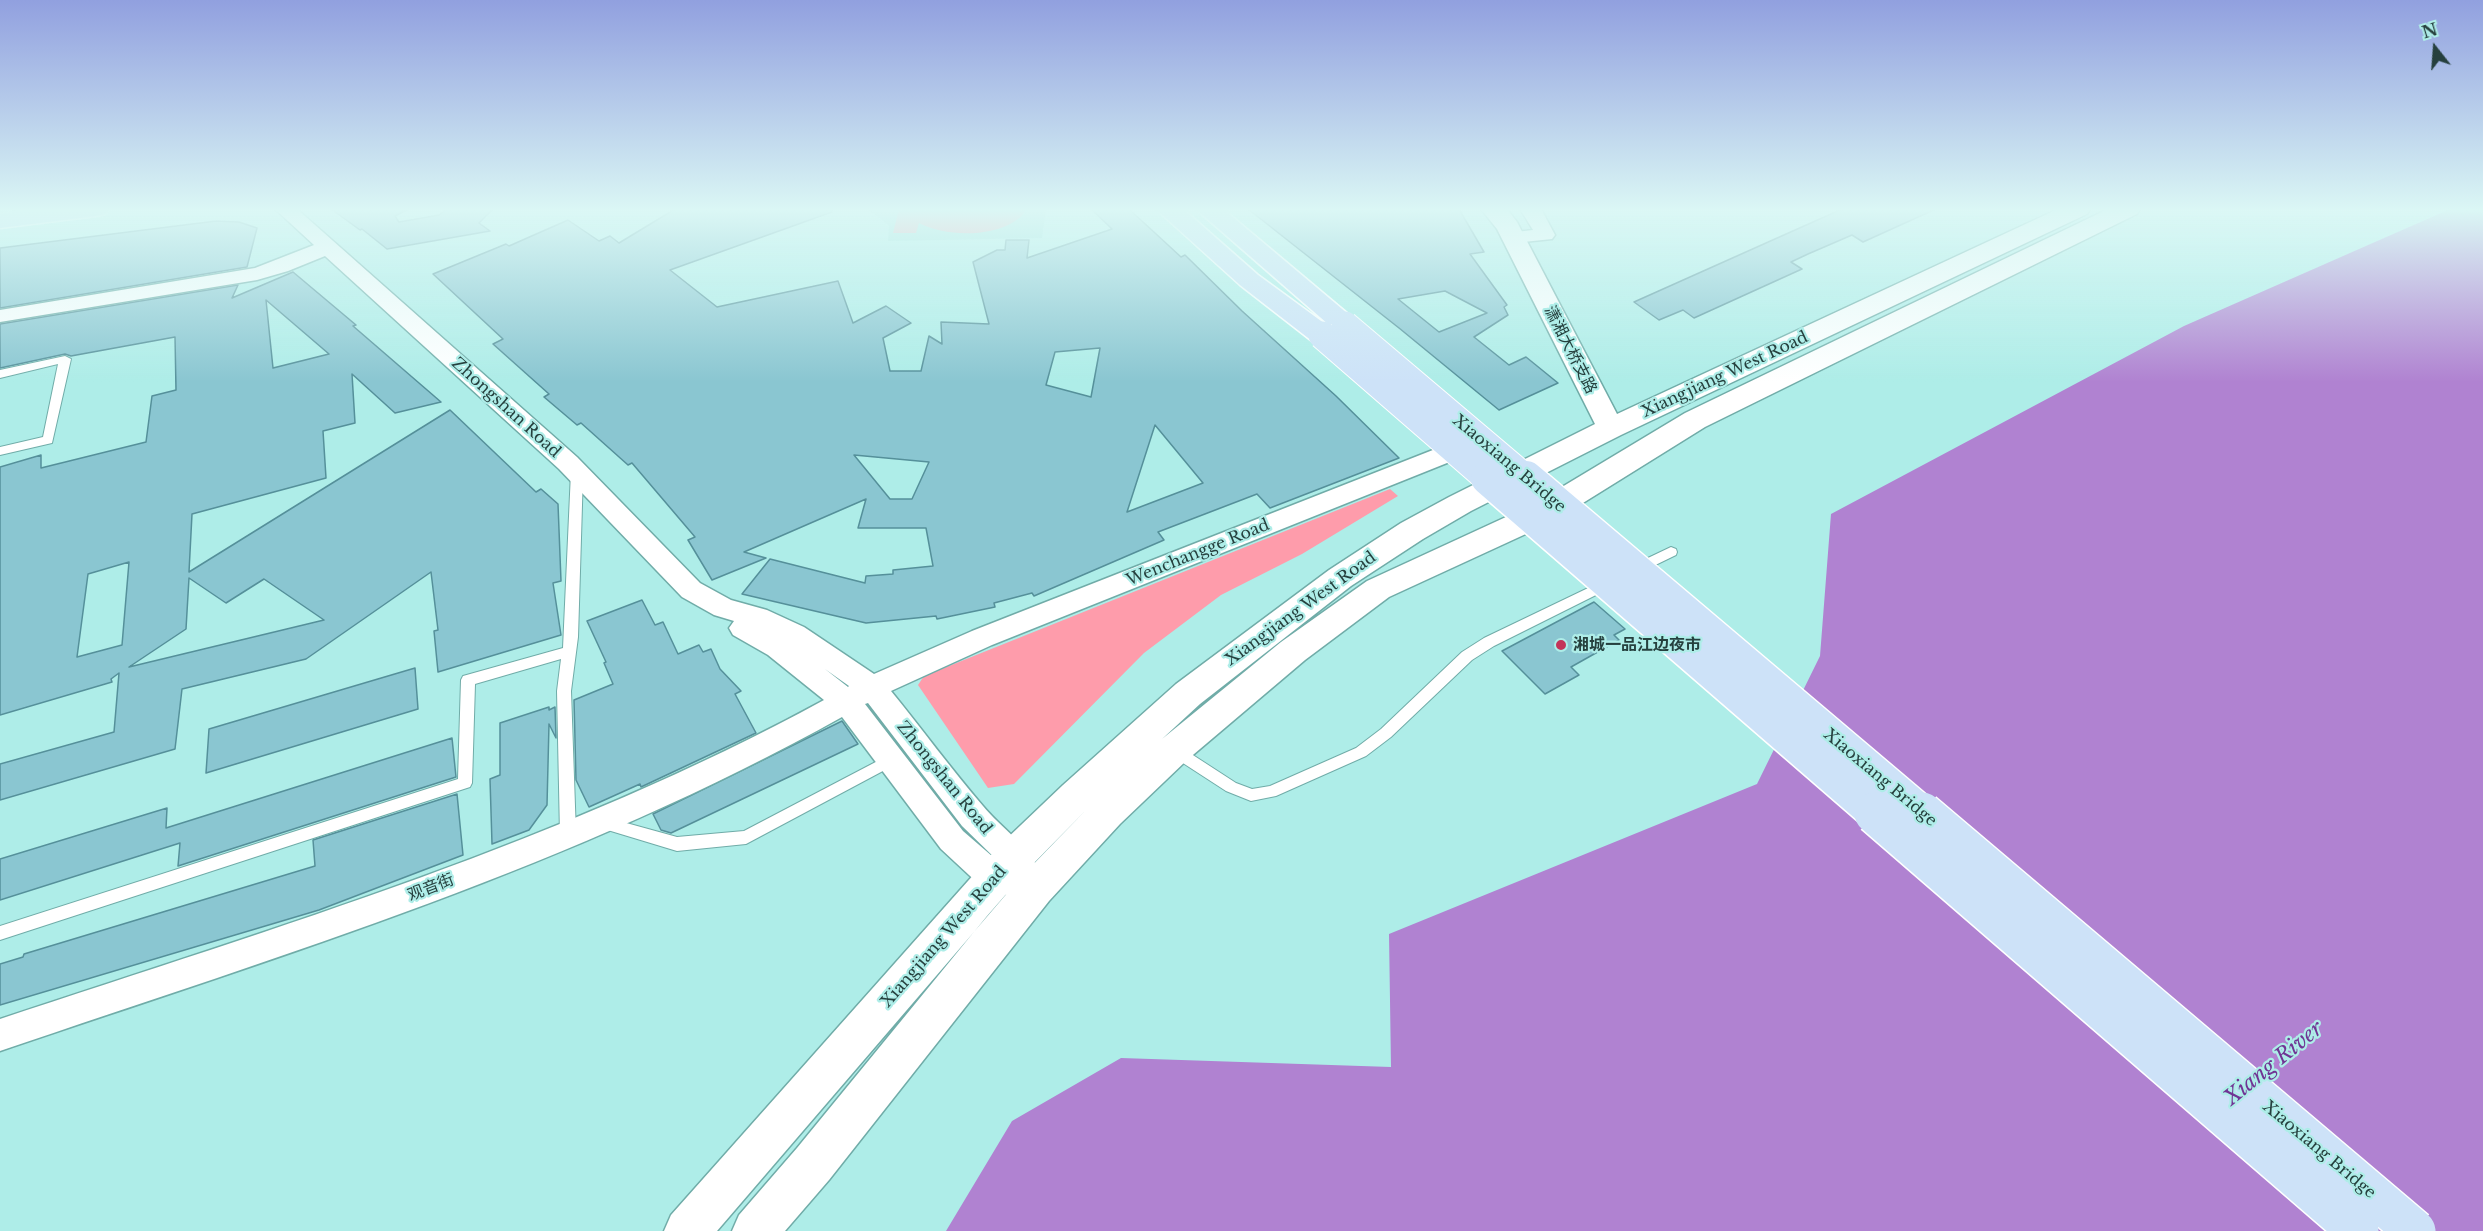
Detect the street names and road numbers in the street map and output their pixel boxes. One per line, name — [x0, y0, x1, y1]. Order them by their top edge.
street label: 潇湘大桥支路 — [1540, 303, 1600, 397]
street label: Xiangjiang West Road — [1639, 328, 1811, 422]
street label: Zhongshan Road — [448, 354, 564, 462]
street label: Xiaoxiang Bridge — [1449, 411, 1569, 517]
street label: Wenchangge Road — [1124, 516, 1272, 590]
street label: Xiangjiang West Road — [1222, 548, 1380, 670]
street label: Zhongshan Road — [893, 718, 995, 838]
street label: Xiaoxiang Bridge — [1820, 725, 1940, 831]
street label: Xiangjiang West Road — [877, 862, 1011, 1012]
street label: 观音街 — [405, 870, 457, 906]
street label: Xiaoxiang Bridge — [2259, 1097, 2379, 1203]

